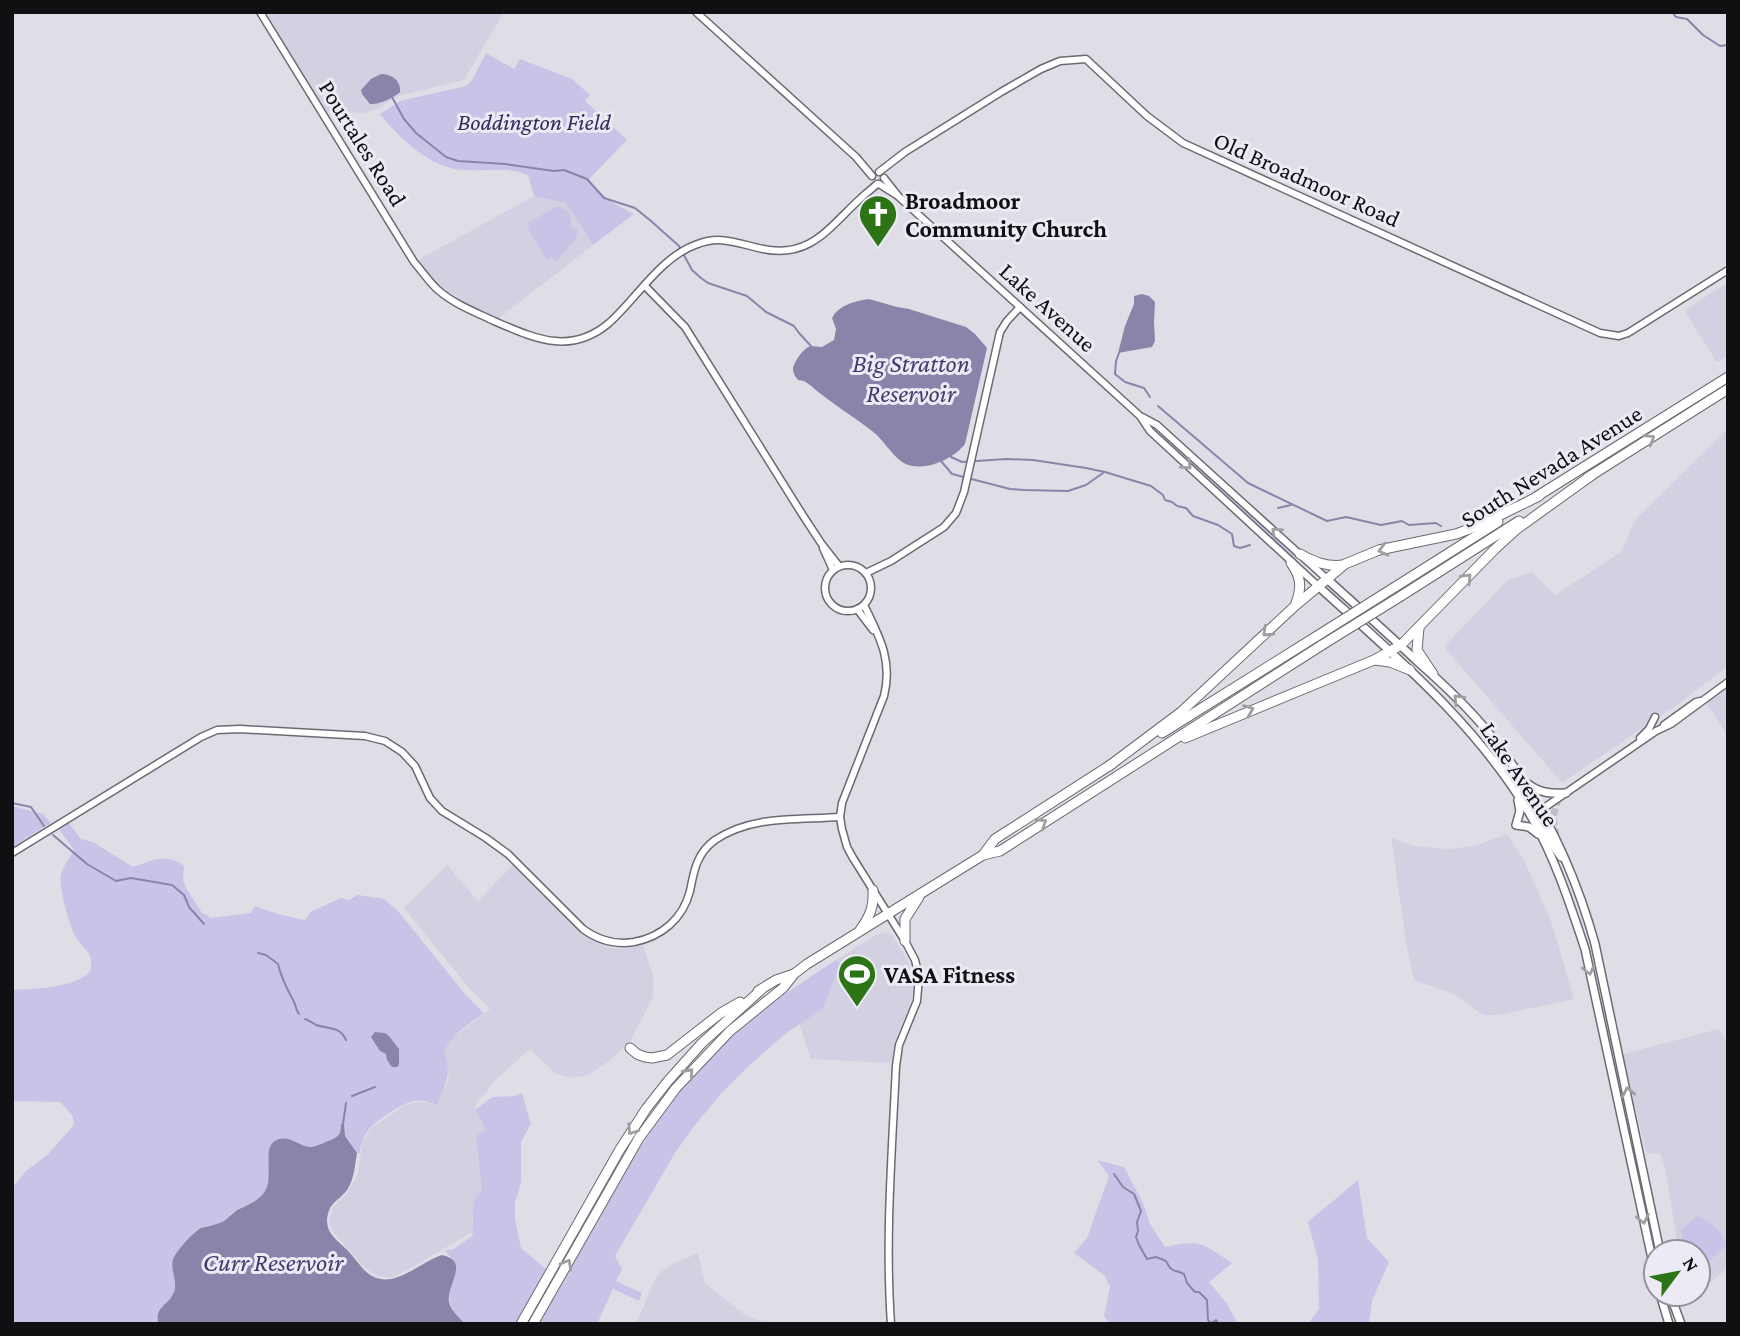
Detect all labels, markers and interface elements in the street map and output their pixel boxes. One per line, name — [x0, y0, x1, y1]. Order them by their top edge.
street label: Pourtales Road — [314, 75, 413, 211]
park label: Boddington Field — [457, 108, 612, 135]
street label: Old Broadmoor Road — [1210, 126, 1405, 232]
place label: Broadmoor Community Church — [905, 187, 1107, 242]
church icon: Broadmoor Community Church — [857, 193, 899, 248]
street label: Lake Avenue — [994, 257, 1102, 357]
water label: Big Stratton Reservoir — [852, 349, 970, 408]
street label: South Nevada Avenue — [1456, 399, 1646, 533]
one-way arrow — [1642, 435, 1655, 448]
one-way arrow — [1179, 457, 1192, 470]
one-way arrow — [1272, 528, 1285, 541]
one-way arrow — [1377, 542, 1389, 556]
one-way arrow — [1458, 573, 1471, 586]
one-way arrow — [1262, 623, 1275, 636]
one-way arrow — [1454, 694, 1467, 707]
one-way arrow — [1242, 705, 1254, 719]
street label: Lake Avenue — [1475, 717, 1565, 831]
one-way arrow — [1035, 819, 1048, 832]
sports icon: VASA Fitness — [836, 953, 878, 1008]
place label: VASA Fitness — [883, 961, 1015, 988]
one-way arrow — [1581, 964, 1596, 976]
one-way arrow — [681, 1068, 693, 1081]
one-way arrow — [1621, 1086, 1636, 1098]
one-way arrow — [628, 1122, 640, 1135]
one-way arrow — [1635, 1213, 1650, 1225]
north arrow — [1642, 1238, 1712, 1308]
water label: Curr Reservoir — [203, 1248, 344, 1277]
text: N — [1679, 1253, 1703, 1275]
one-way arrow — [559, 1259, 572, 1272]

